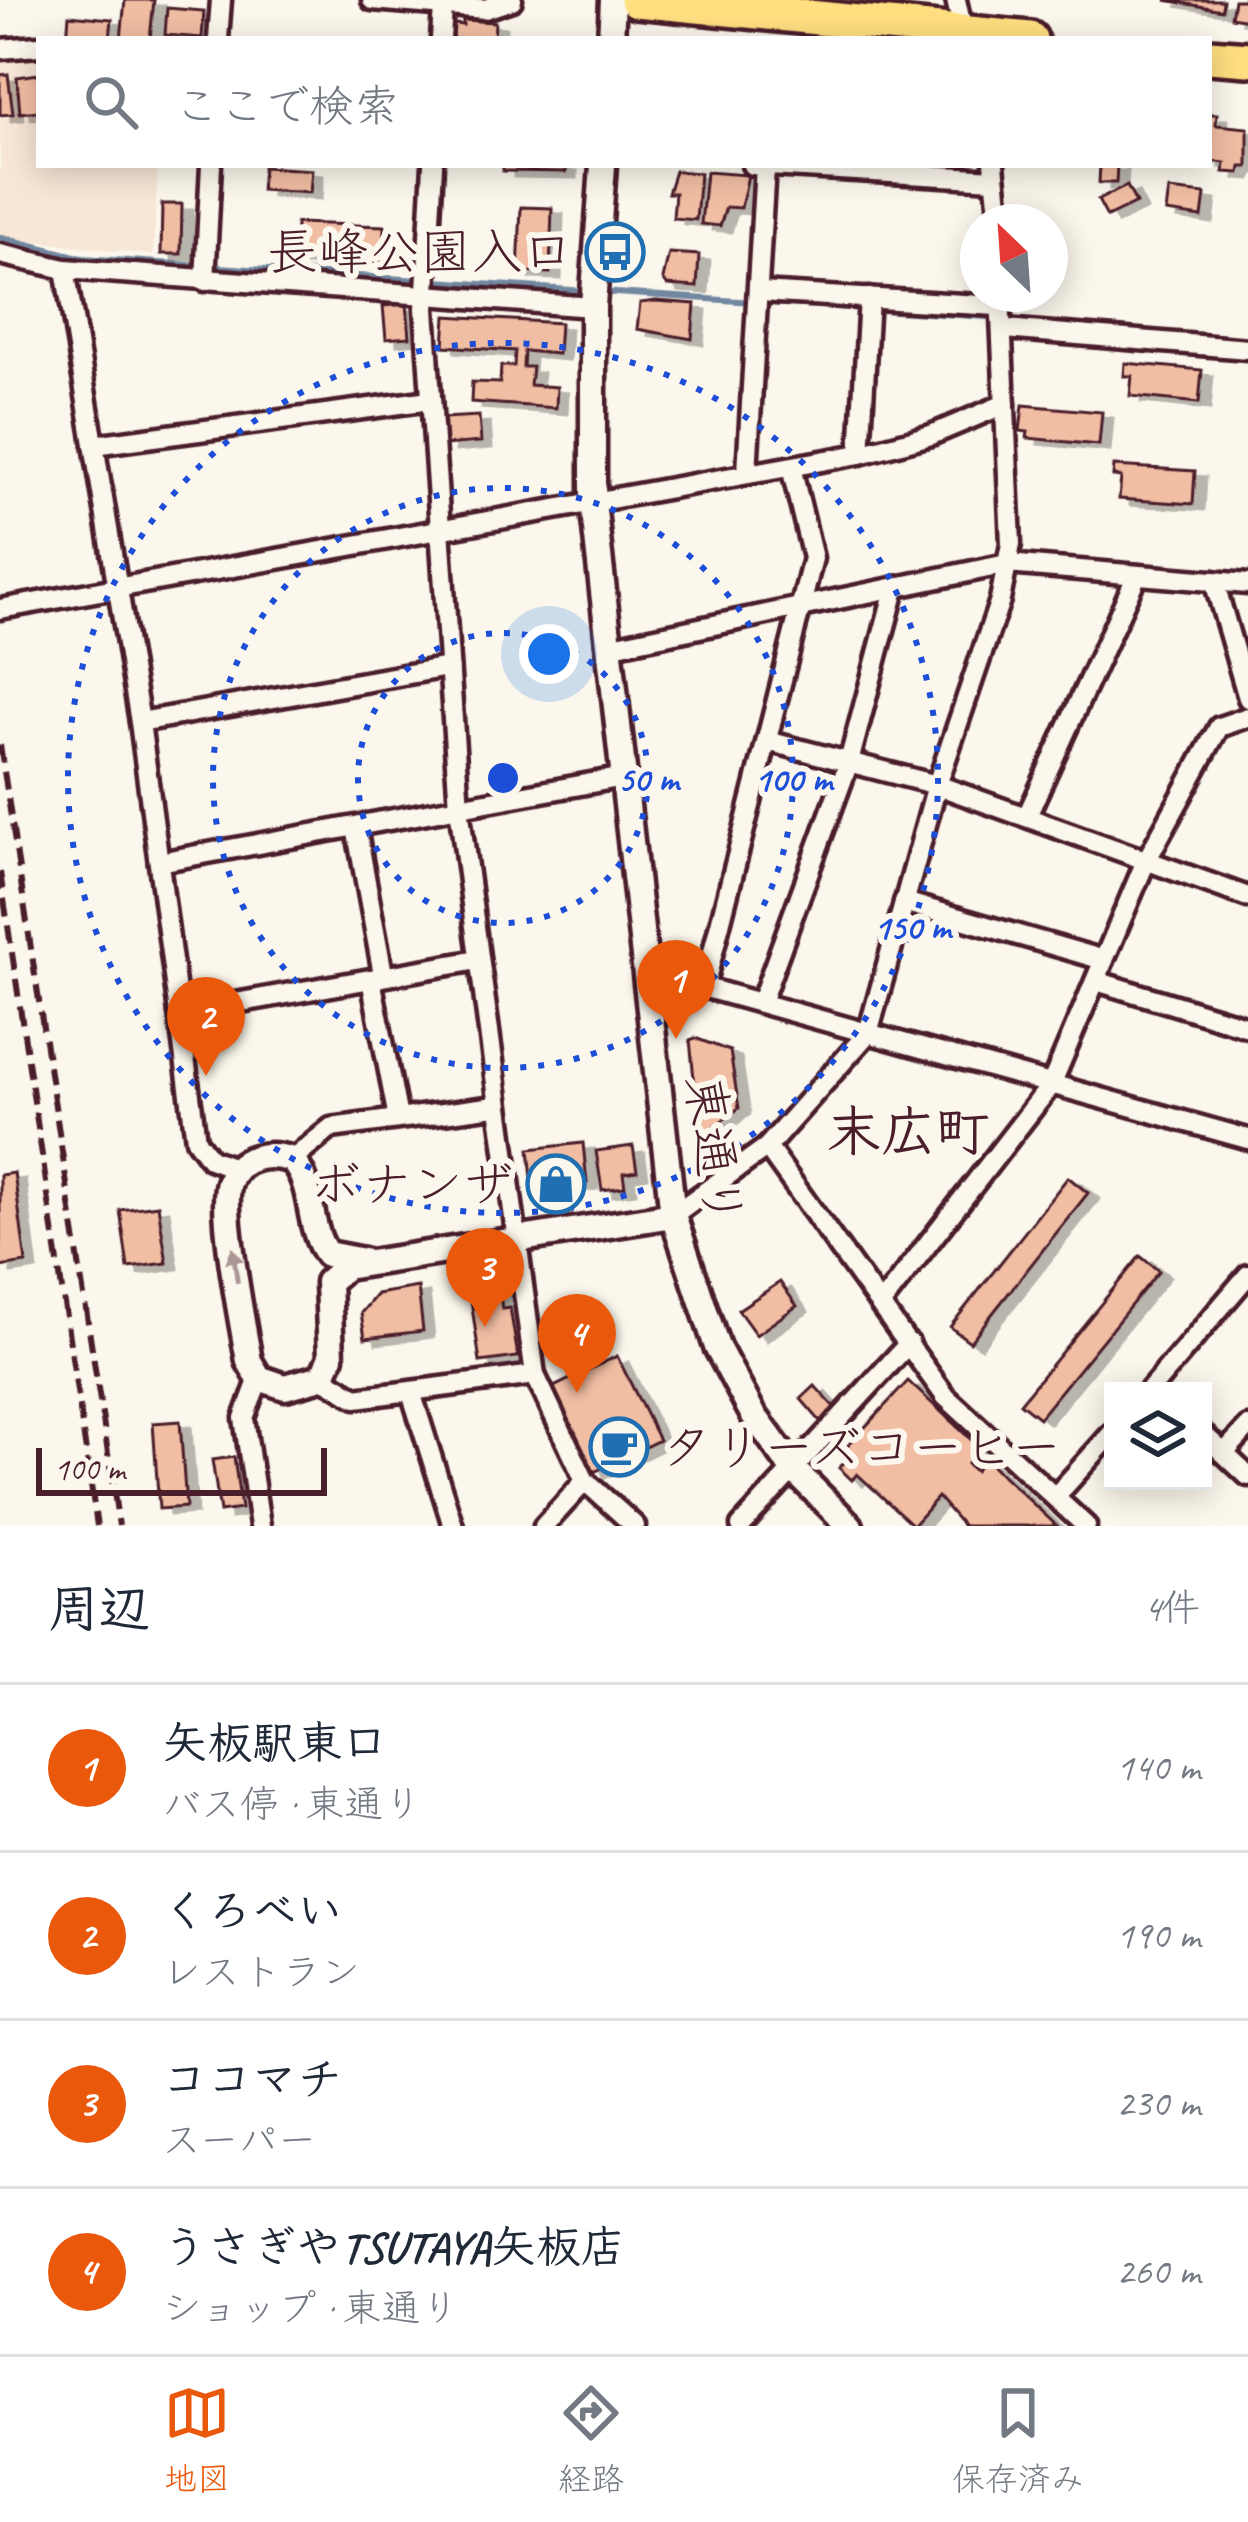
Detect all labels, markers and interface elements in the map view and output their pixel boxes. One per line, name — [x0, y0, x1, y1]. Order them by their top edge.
search box — [36, 36, 1212, 168]
icon: search — [78, 69, 144, 135]
text: ここで検索 — [174, 78, 399, 135]
north arrow — [960, 204, 1068, 312]
place label: 長峰公園入口 — [267, 220, 573, 284]
bus stop icon: 長峰公園入口 — [584, 221, 646, 283]
your location — [519, 624, 579, 684]
text: 50 m — [617, 756, 682, 802]
text: 100 m — [754, 756, 835, 802]
centre of rings — [482, 757, 524, 799]
text: 150 m — [873, 904, 954, 950]
pin: 1 — [637, 940, 715, 1039]
pin: 2 — [167, 977, 245, 1076]
street label: 東通り — [672, 1071, 756, 1231]
district label: 末広町 — [827, 1098, 989, 1166]
place label: ボナンザ — [310, 1152, 514, 1216]
shop icon: ボナンザ — [525, 1153, 587, 1215]
pin: 3 — [446, 1228, 524, 1327]
one-way arrow — [225, 1246, 244, 1283]
pin: 4 — [538, 1294, 616, 1393]
map controls — [1104, 1382, 1212, 1490]
button: layers — [1104, 1382, 1212, 1490]
place label: タリーズコーヒー — [661, 1415, 1062, 1479]
cafe icon: タリーズコーヒー — [588, 1416, 650, 1478]
scale bar — [36, 1442, 327, 1495]
text: 100 m — [54, 1448, 125, 1490]
text: 周辺 — [48, 1577, 150, 1641]
text: 4件 — [1143, 1584, 1200, 1633]
text: 矢板駅東口 — [162, 1715, 387, 1772]
text: 1 — [78, 1743, 96, 1792]
text: 140 m — [1116, 1743, 1200, 1792]
text: バス停 · 東通り — [162, 1780, 422, 1829]
text: くろべい — [162, 1883, 342, 1940]
text: 2 — [78, 1911, 96, 1960]
text: 190 m — [1116, 1911, 1200, 1960]
text: レストラン — [162, 1948, 360, 1997]
text: ココマチ — [162, 2051, 342, 2108]
text: 3 — [78, 2079, 96, 2128]
text: 230 m — [1116, 2079, 1200, 2128]
text: スーパー — [162, 2116, 316, 2165]
text: うさぎやTSUTAYA矢板店 — [162, 2219, 625, 2276]
text: 4 — [78, 2247, 96, 2296]
text: 260 m — [1116, 2247, 1200, 2296]
text: ショップ · 東通り — [162, 2284, 460, 2333]
tab: 地図 — [164, 2380, 230, 2500]
tab: 経路 — [558, 2380, 624, 2500]
tab: 保存済み — [952, 2380, 1084, 2500]

